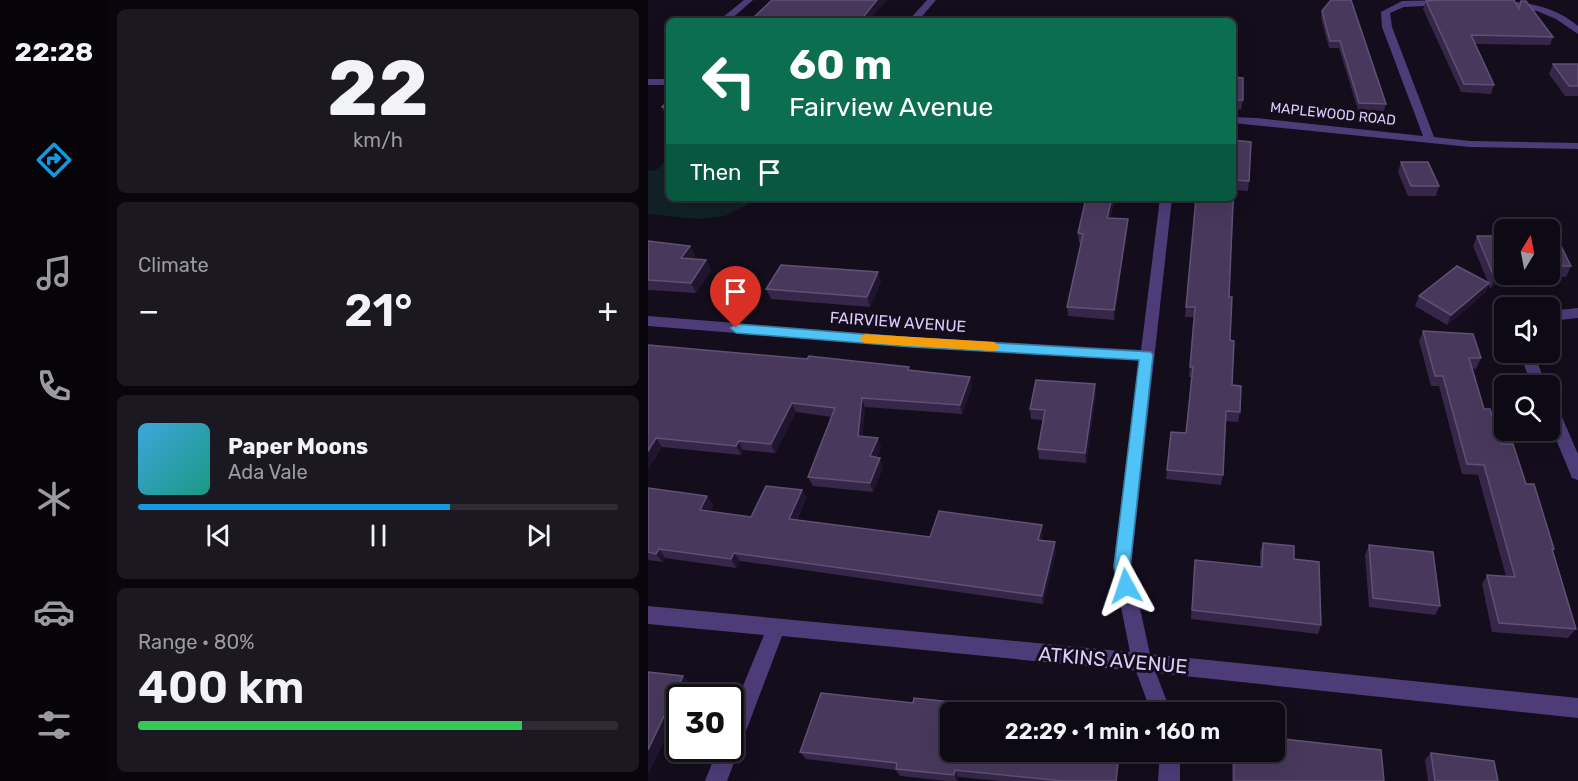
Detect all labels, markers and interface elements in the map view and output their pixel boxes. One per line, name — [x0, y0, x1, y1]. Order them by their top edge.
text: 22:28 — [15, 36, 93, 68]
text: 60 m — [789, 40, 892, 90]
text: 22 — [327, 42, 429, 135]
icon: left — [690, 42, 768, 120]
text: Fairview Avenue — [789, 91, 993, 123]
street label: MAPLEWOOD ROAD — [1269, 99, 1397, 129]
text: km/h — [353, 128, 403, 152]
icon: directions — [33, 139, 75, 181]
icon: arrive — [753, 156, 786, 189]
text: Then — [690, 159, 741, 186]
north arrow — [1494, 219, 1560, 285]
map controls — [1494, 219, 1560, 441]
icon: music — [33, 252, 75, 294]
text: Climate — [138, 253, 209, 277]
pin — [710, 266, 761, 328]
icon: arrive — [719, 275, 752, 308]
text: 21° — [344, 284, 413, 337]
text: − — [138, 291, 159, 330]
text: + — [597, 291, 618, 330]
button: sound — [1494, 297, 1560, 363]
street label: FAIRVIEW AVENUE — [829, 308, 967, 336]
icon: phone — [33, 365, 75, 407]
button: search — [1494, 375, 1560, 441]
text: Paper Moons — [228, 433, 368, 460]
text: Ada Vale — [228, 460, 308, 484]
icon: climate — [33, 478, 75, 520]
icon: previous — [202, 519, 235, 552]
icon: pause — [362, 519, 395, 552]
icon: next — [522, 519, 555, 552]
position arrow — [1094, 554, 1158, 618]
icon: car — [33, 591, 75, 633]
text: Range · 80% — [138, 630, 254, 654]
street label: ATKINS AVENUE — [1038, 642, 1188, 678]
text: 400 km — [138, 661, 305, 714]
speed limit sign: 30 — [666, 684, 744, 762]
icon: filters — [33, 704, 75, 746]
text: 22:29 · 1 min · 160 m — [1005, 718, 1220, 745]

